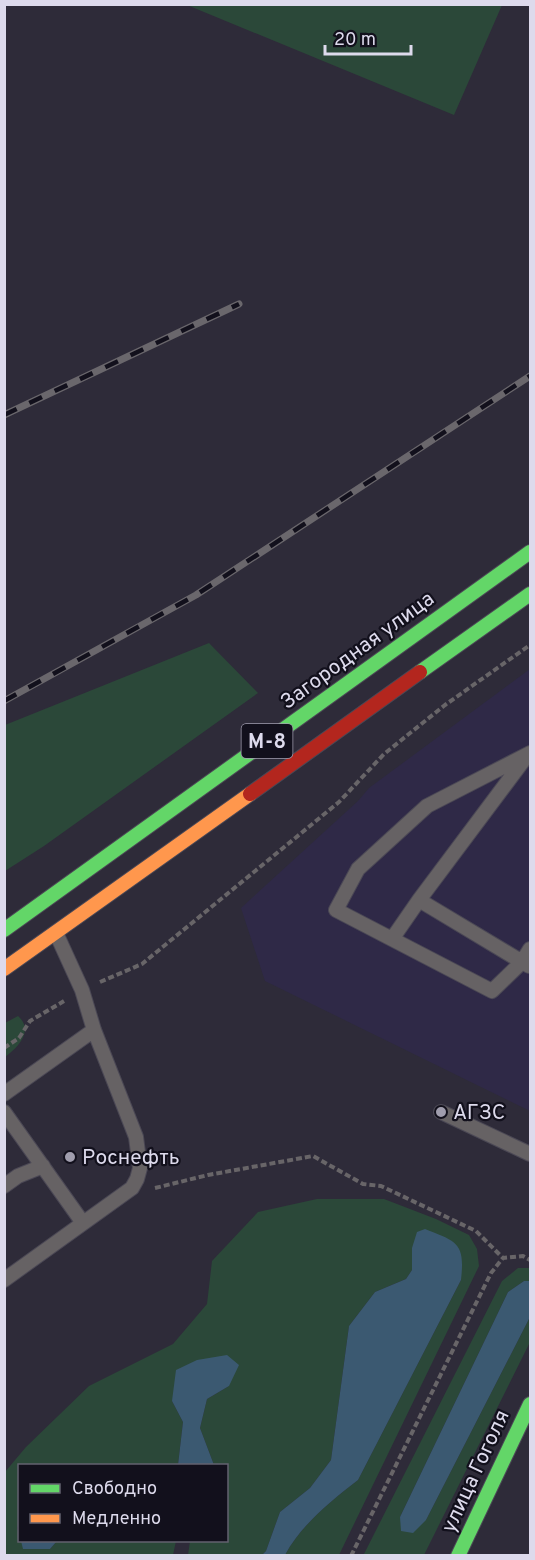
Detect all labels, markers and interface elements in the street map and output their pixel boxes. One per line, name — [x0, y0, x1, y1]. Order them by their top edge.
scale bar — [325, 18, 410, 56]
text: 20 m — [334, 29, 376, 52]
street label: Загородная улица — [276, 586, 440, 716]
road number: М-8 — [242, 724, 292, 758]
place label: АГЗС — [453, 1100, 505, 1127]
marker: АГЗС — [434, 1105, 448, 1119]
place label: Роснефть — [82, 1145, 180, 1172]
marker: Роснефть — [63, 1150, 77, 1164]
street label: улица Гоголя — [436, 1406, 517, 1537]
legend — [18, 1464, 228, 1542]
text: Свободно — [72, 1478, 157, 1501]
text: Медленно — [72, 1508, 161, 1531]

